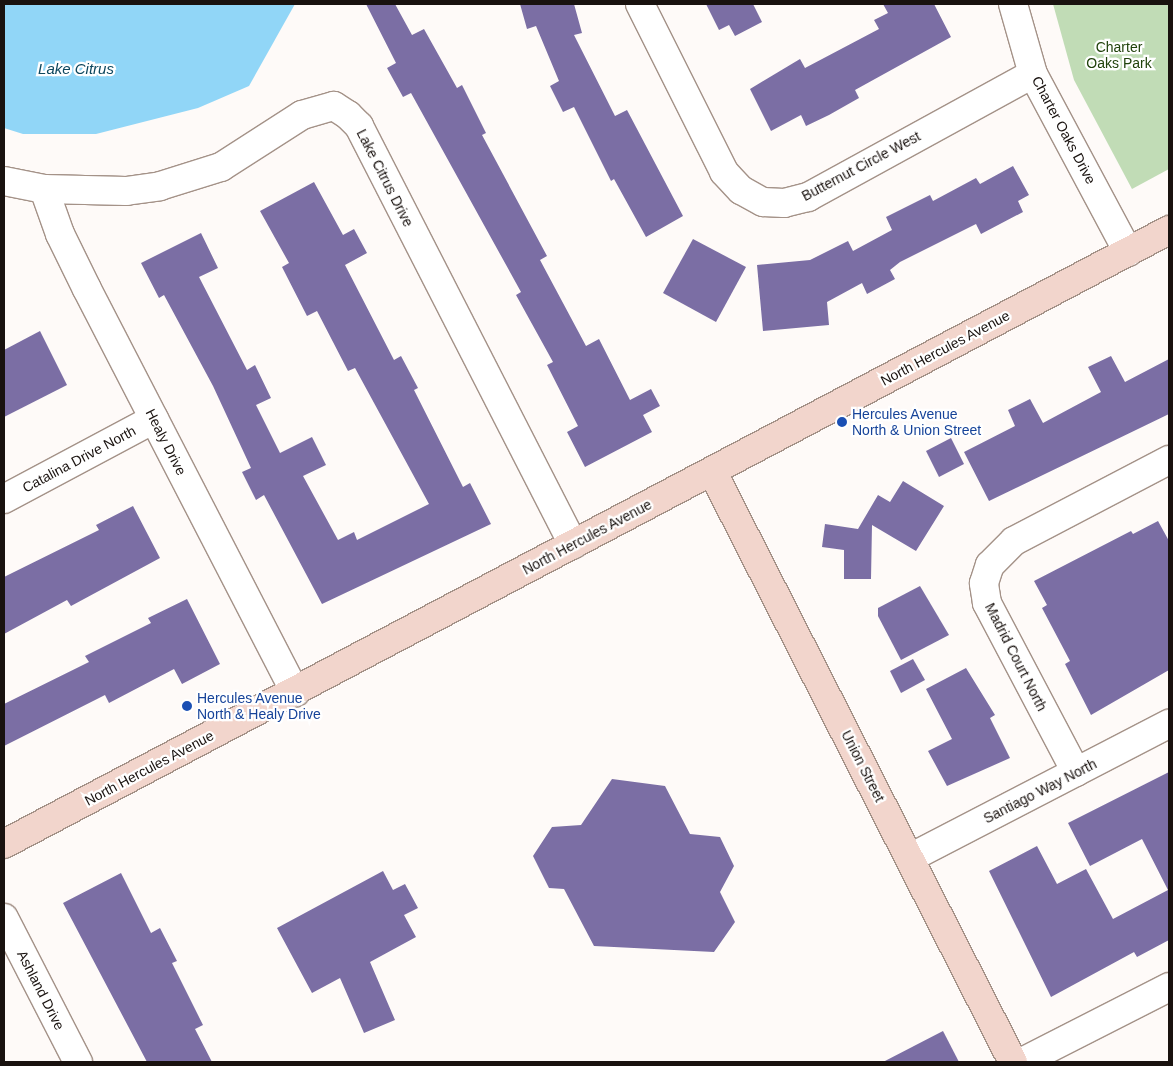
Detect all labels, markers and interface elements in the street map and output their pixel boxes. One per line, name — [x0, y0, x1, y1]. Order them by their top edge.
park label: Charter Oaks Park — [1086, 39, 1152, 72]
water label: Lake Citrus — [38, 60, 114, 78]
street label: Charter Oaks Drive — [1028, 73, 1100, 187]
street label: Lake Citrus Drive — [353, 126, 417, 230]
street label: Butternut Circle West — [799, 128, 923, 204]
street label: North Hercules Avenue — [877, 307, 1013, 389]
street label: Healy Drive — [142, 406, 190, 478]
place label: Hercules Avenue North & Union Street — [852, 406, 981, 438]
marker: Hercules Avenue North & Union Street — [836, 416, 848, 428]
street label: Catalina Drive North — [19, 422, 139, 496]
street label: North Hercules Avenue — [519, 496, 655, 578]
street label: Madrid Court North — [981, 600, 1051, 714]
place label: Hercules Avenue North & Healy Drive — [197, 690, 321, 722]
marker: Hercules Avenue North & Healy Drive — [181, 700, 193, 712]
street label: North Hercules Avenue — [81, 727, 217, 809]
street label: Union Street — [838, 728, 888, 804]
street label: Santiago Way North — [981, 755, 1099, 827]
street label: Ashland Drive — [14, 947, 68, 1033]

